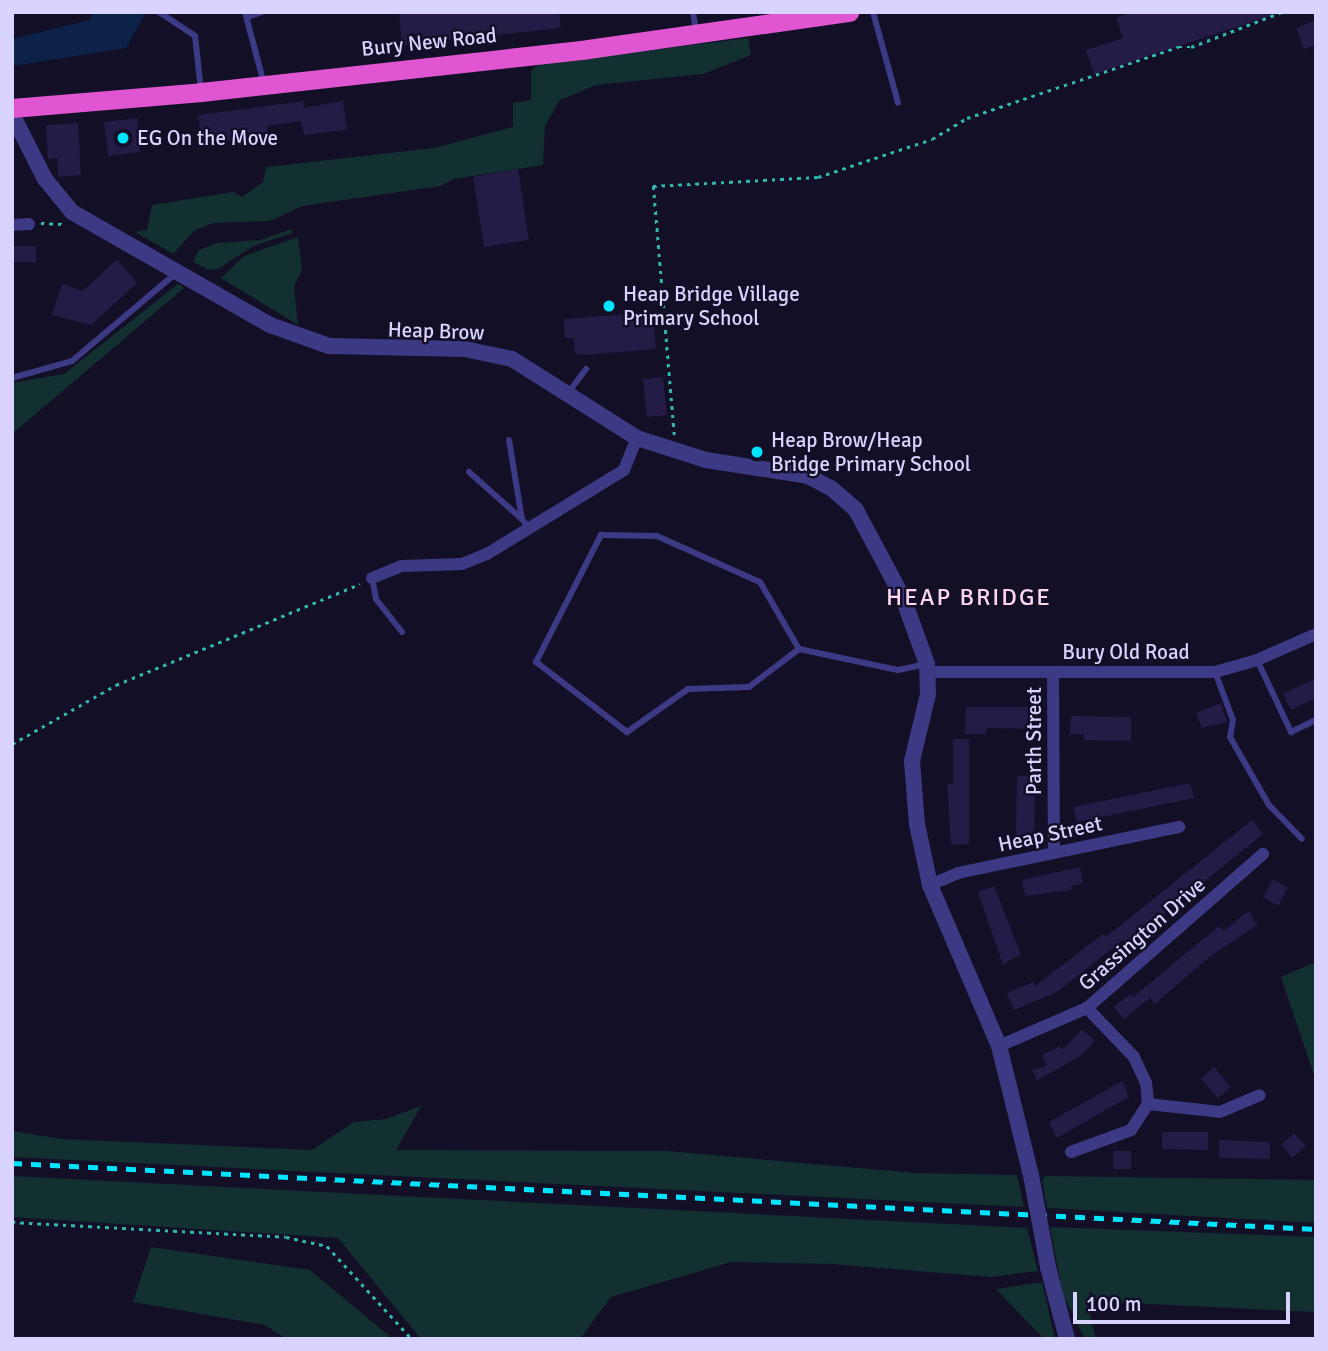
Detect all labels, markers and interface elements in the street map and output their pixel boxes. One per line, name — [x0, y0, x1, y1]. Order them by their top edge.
street label: Bury New Road — [360, 22, 498, 62]
place label: EG On the Move — [137, 125, 278, 151]
marker: EG On the Move — [115, 130, 131, 146]
place label: Heap Bridge Village Primary School — [623, 281, 800, 331]
marker: Heap Bridge Village Primary School — [601, 298, 617, 314]
street label: Heap Brow — [387, 317, 485, 345]
place label: Heap Brow/Heap Bridge Primary School — [771, 427, 971, 477]
marker: Heap Brow/Heap Bridge Primary School — [749, 444, 765, 460]
district label: HEAP BRIDGE — [887, 584, 1051, 612]
street label: Bury Old Road — [1062, 639, 1190, 665]
street label: Parth Street — [1021, 687, 1047, 795]
street label: Heap Street — [996, 811, 1104, 857]
street label: Grassington Drive — [1074, 872, 1210, 996]
scale bar — [1076, 1278, 1293, 1322]
text: 100 m — [1086, 1291, 1141, 1317]

